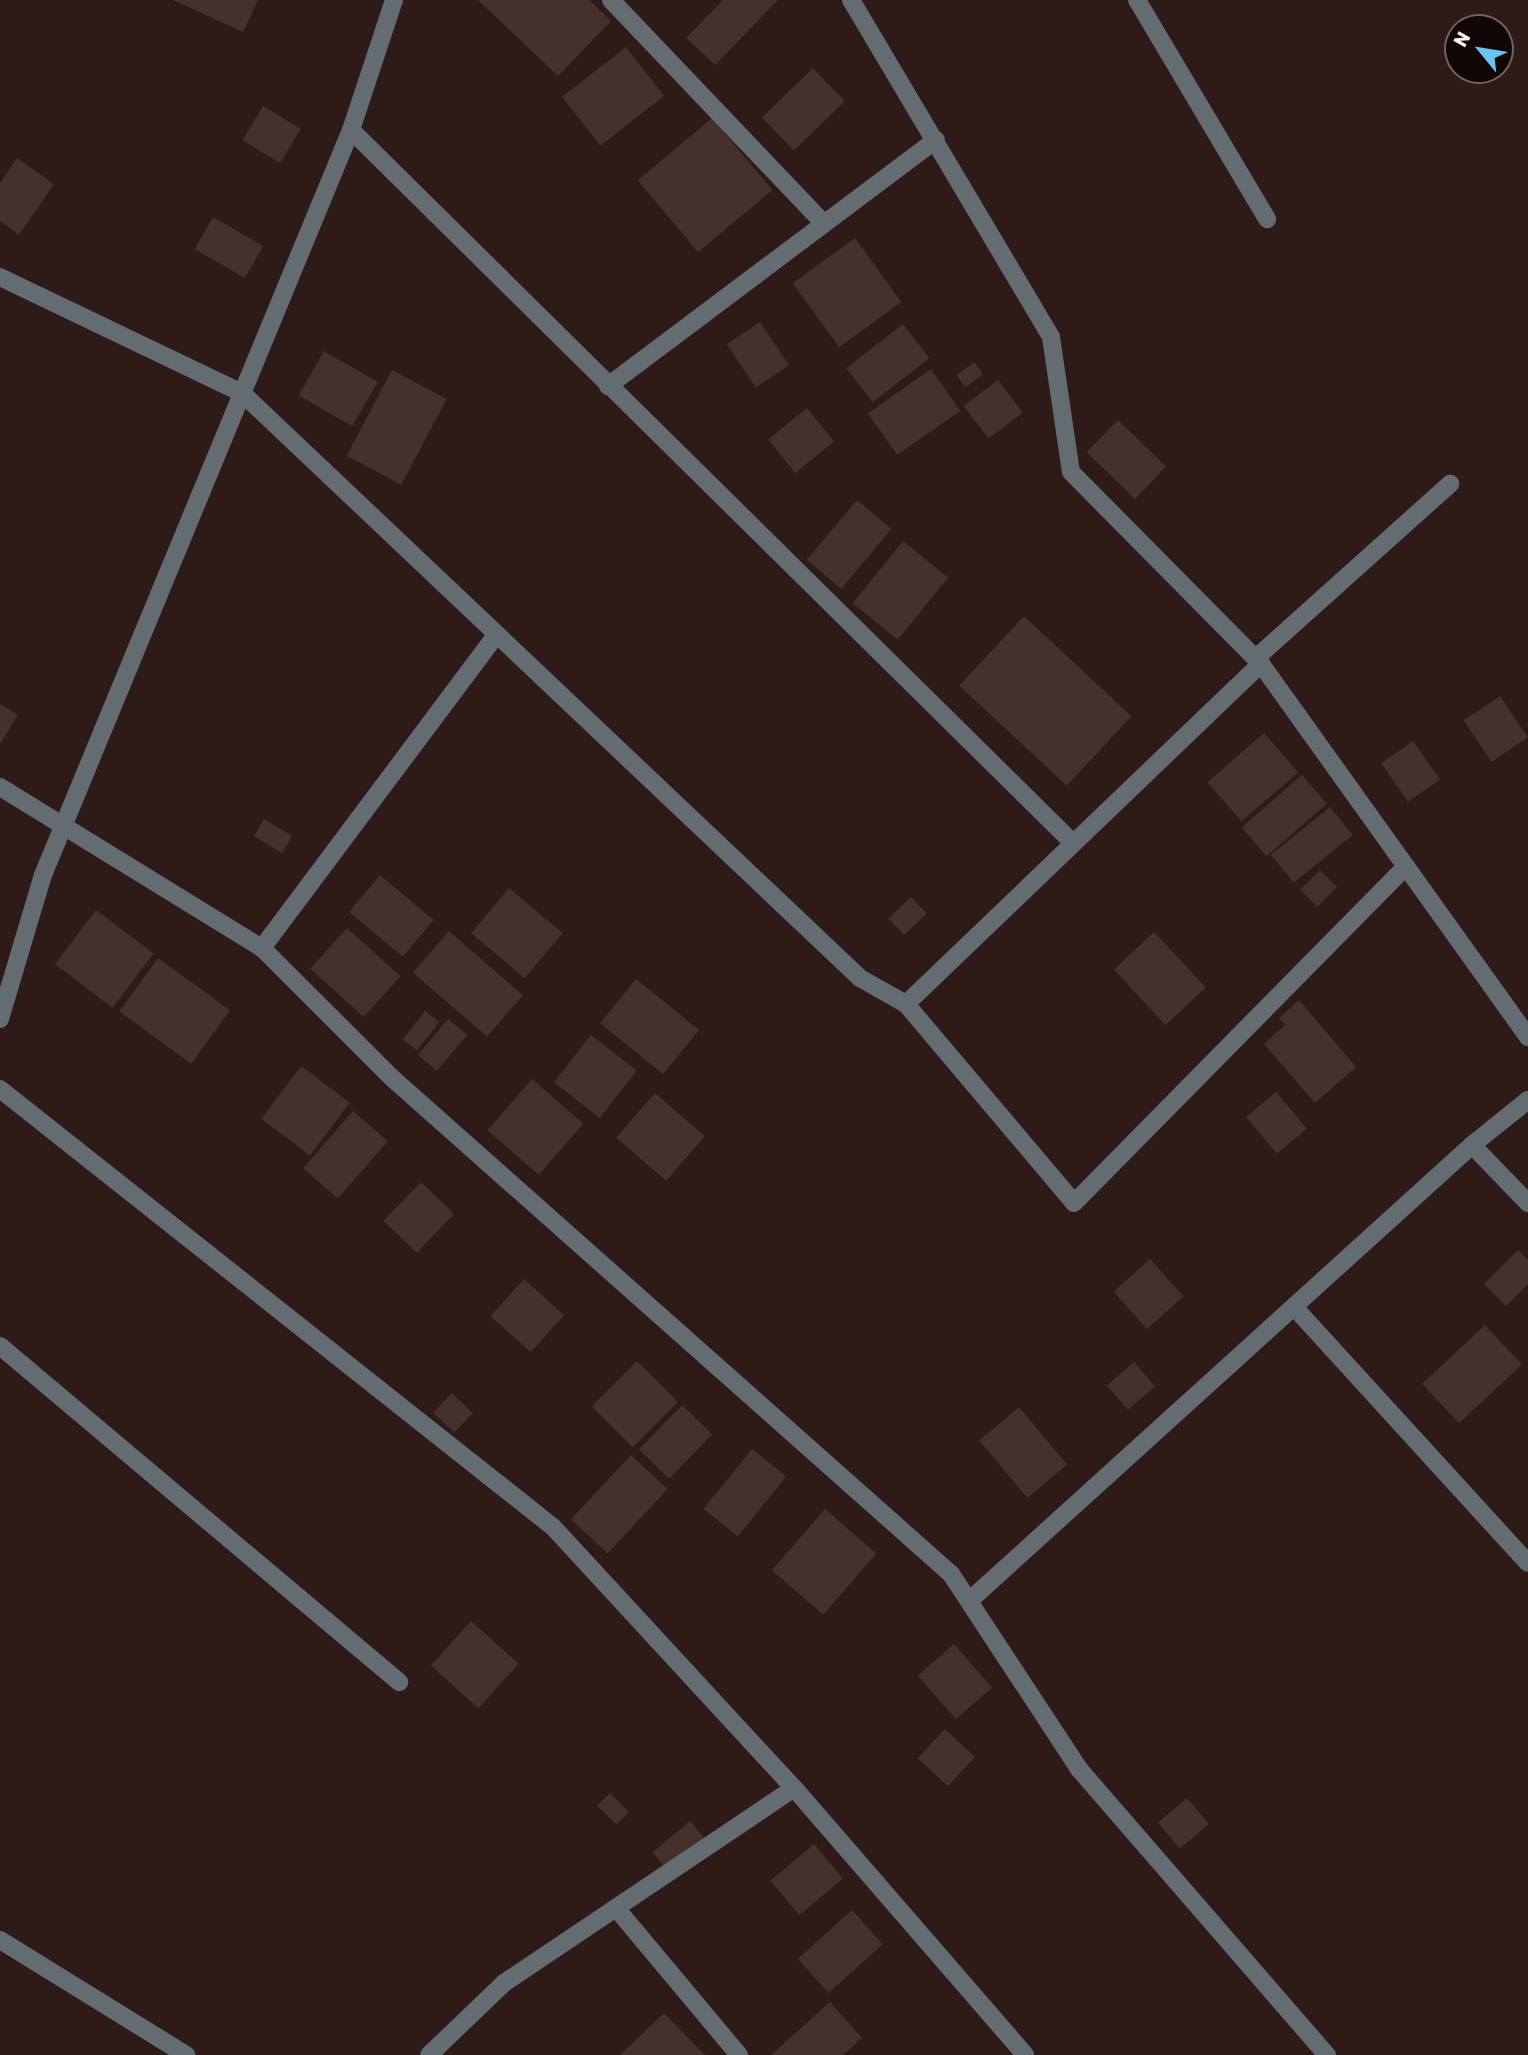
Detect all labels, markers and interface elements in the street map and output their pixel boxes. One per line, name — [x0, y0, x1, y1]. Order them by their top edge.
north arrow — [1444, 14, 1514, 84]
text: N — [1449, 28, 1475, 51]

